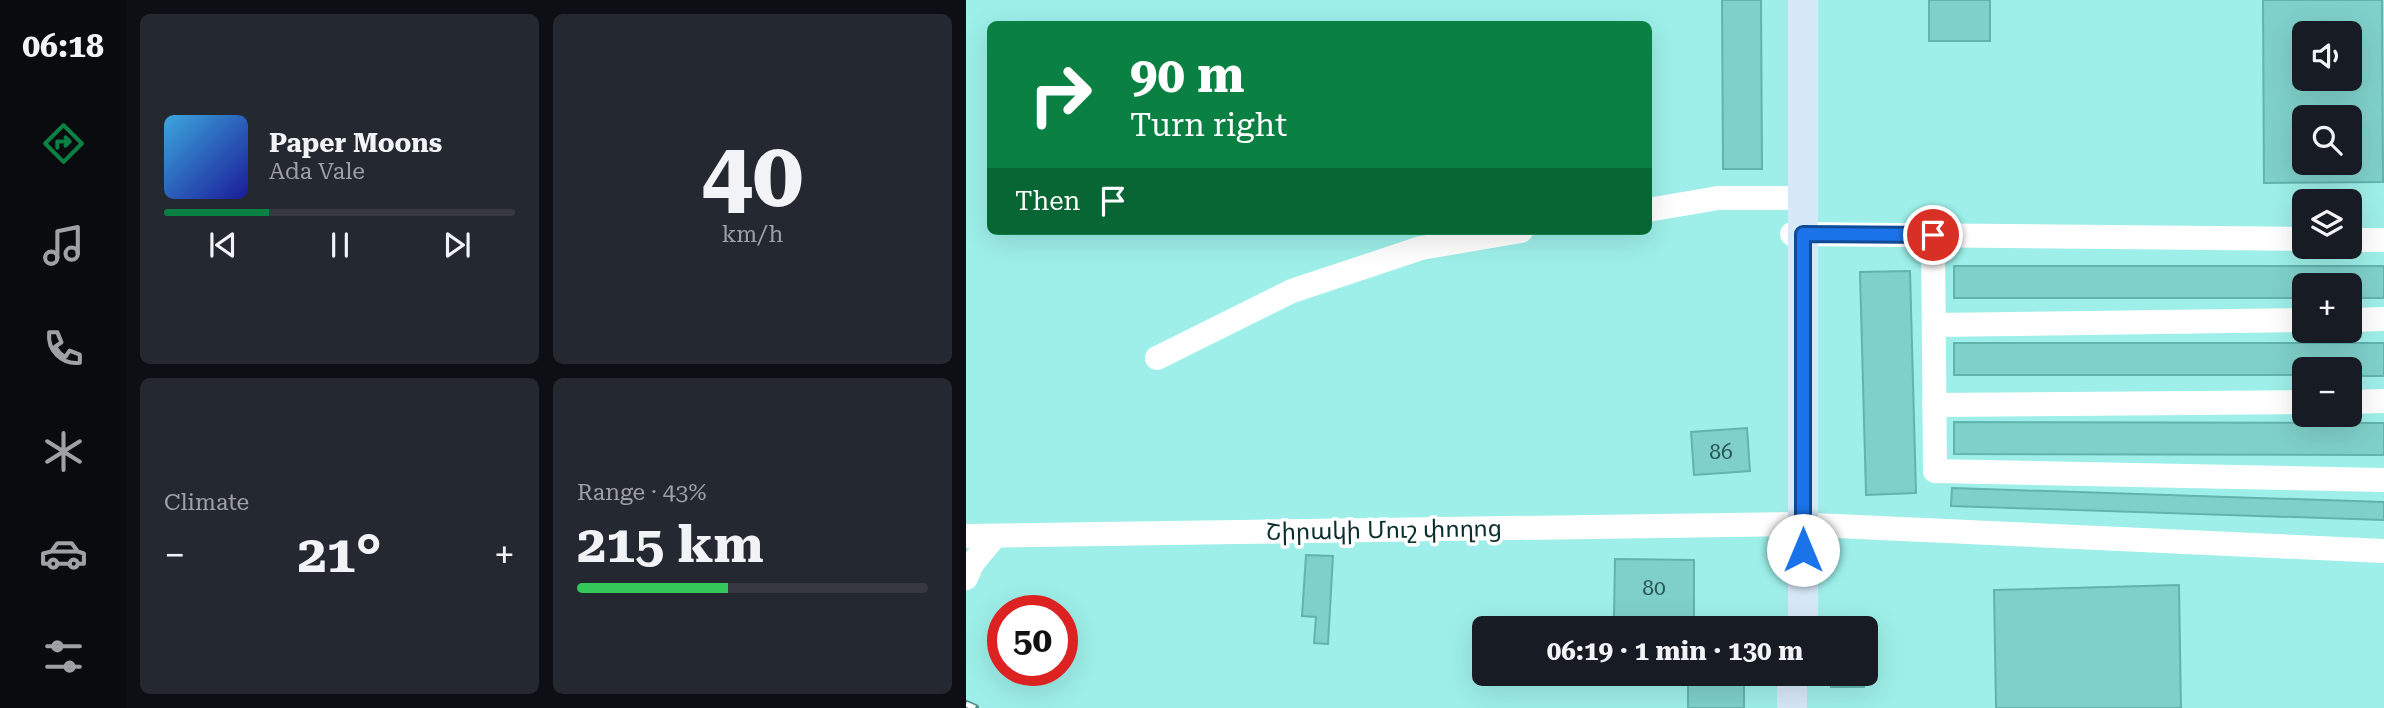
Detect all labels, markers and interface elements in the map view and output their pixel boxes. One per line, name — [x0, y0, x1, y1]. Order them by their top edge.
map controls — [2292, 21, 2362, 427]
button: sound — [2292, 21, 2362, 91]
text: 06:18 — [22, 27, 104, 65]
text: 90 m — [1130, 47, 1245, 104]
icon: right — [1015, 49, 1106, 140]
button: search — [2292, 105, 2362, 175]
text: Turn right — [1130, 106, 1287, 144]
icon: directions — [39, 119, 88, 168]
text: 40 — [702, 122, 803, 228]
text: Paper Moons — [269, 128, 442, 158]
text: Ada Vale — [269, 158, 365, 185]
icon: arrive — [1094, 182, 1132, 220]
text: Then — [1015, 186, 1080, 216]
button: layers — [2292, 189, 2362, 259]
pin — [1903, 205, 1963, 265]
icon: arrive — [1914, 216, 1952, 254]
icon: music — [39, 221, 88, 270]
text: km/h — [722, 221, 783, 248]
icon: previous — [204, 226, 242, 264]
icon: pause — [321, 226, 359, 264]
icon: next — [438, 226, 476, 264]
button: + — [2292, 273, 2362, 343]
icon: phone — [39, 324, 88, 373]
button: − — [2292, 357, 2362, 427]
icon: climate — [39, 427, 88, 476]
house number: 86 — [1709, 440, 1733, 464]
text: Range · 43% — [577, 479, 706, 506]
text: Climate — [164, 489, 249, 516]
position arrow — [1766, 513, 1840, 587]
text: 215 km — [577, 514, 764, 575]
street label: Շիրակի Մուշ փողոց — [1266, 514, 1502, 546]
text: 21° — [297, 524, 382, 585]
icon: car — [39, 529, 88, 578]
text: − — [164, 533, 185, 577]
text: + — [494, 533, 515, 577]
house number: 80 — [1642, 576, 1666, 600]
speed limit sign: 50 — [987, 595, 1078, 686]
icon: filters — [39, 632, 88, 681]
text: 06:19 · 1 min · 130 m — [1547, 636, 1803, 666]

